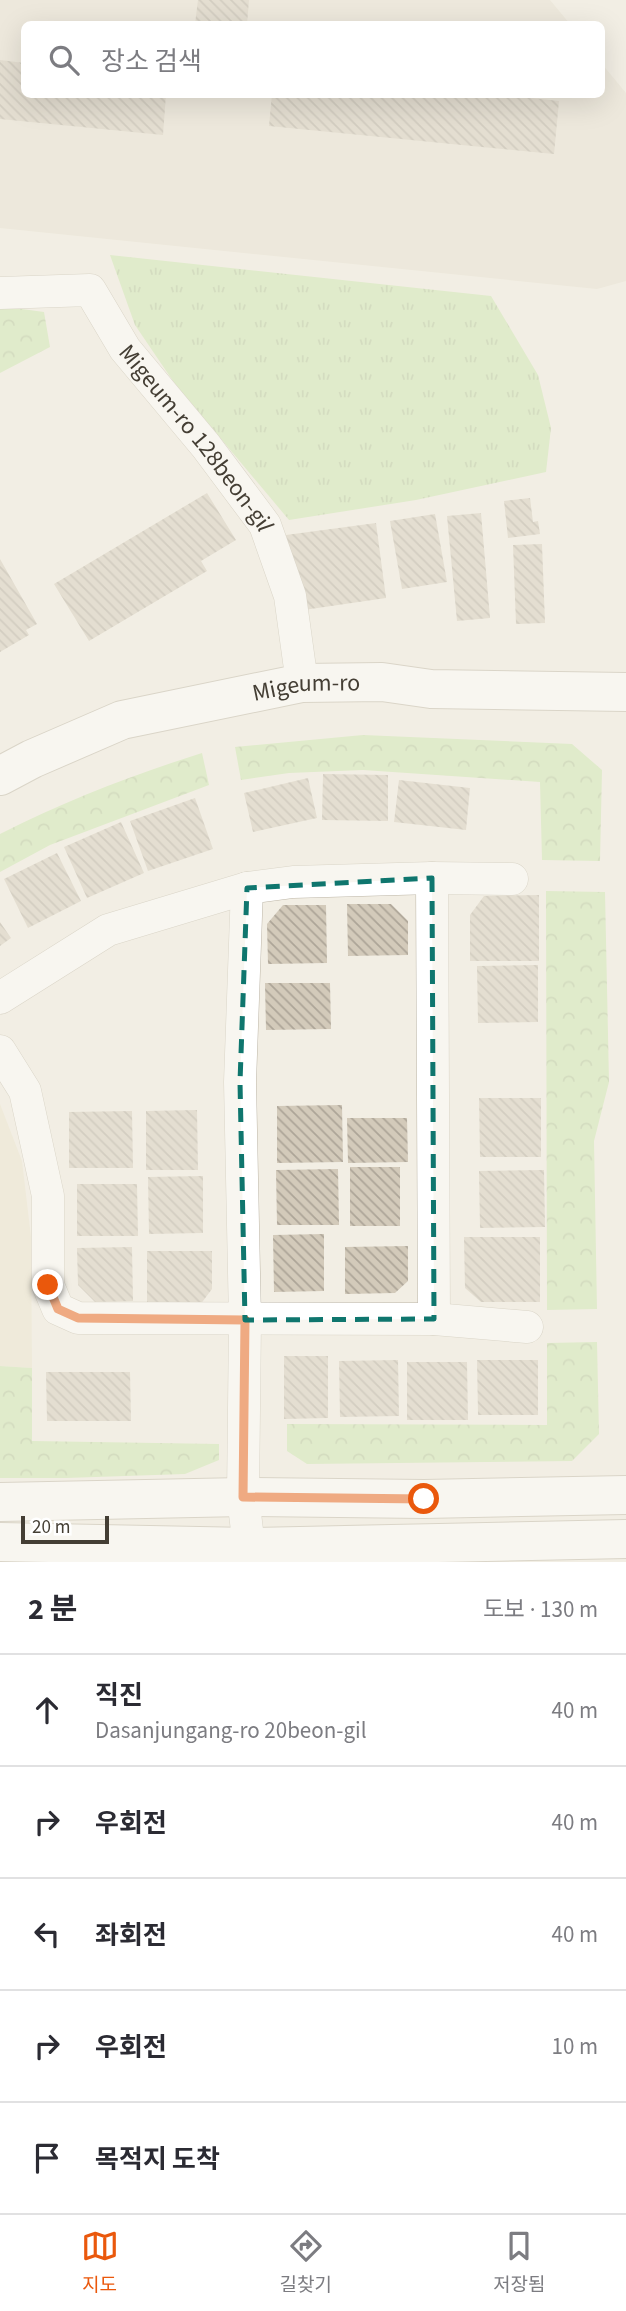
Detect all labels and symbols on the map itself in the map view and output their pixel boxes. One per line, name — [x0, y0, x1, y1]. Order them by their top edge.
street label: Migeum-ro 128beon-gil — [110, 336, 283, 536]
street label: Migeum-ro — [249, 665, 360, 710]
route end — [32, 1269, 63, 1300]
route start — [408, 1483, 439, 1514]
scale bar — [21, 1513, 108, 1545]

